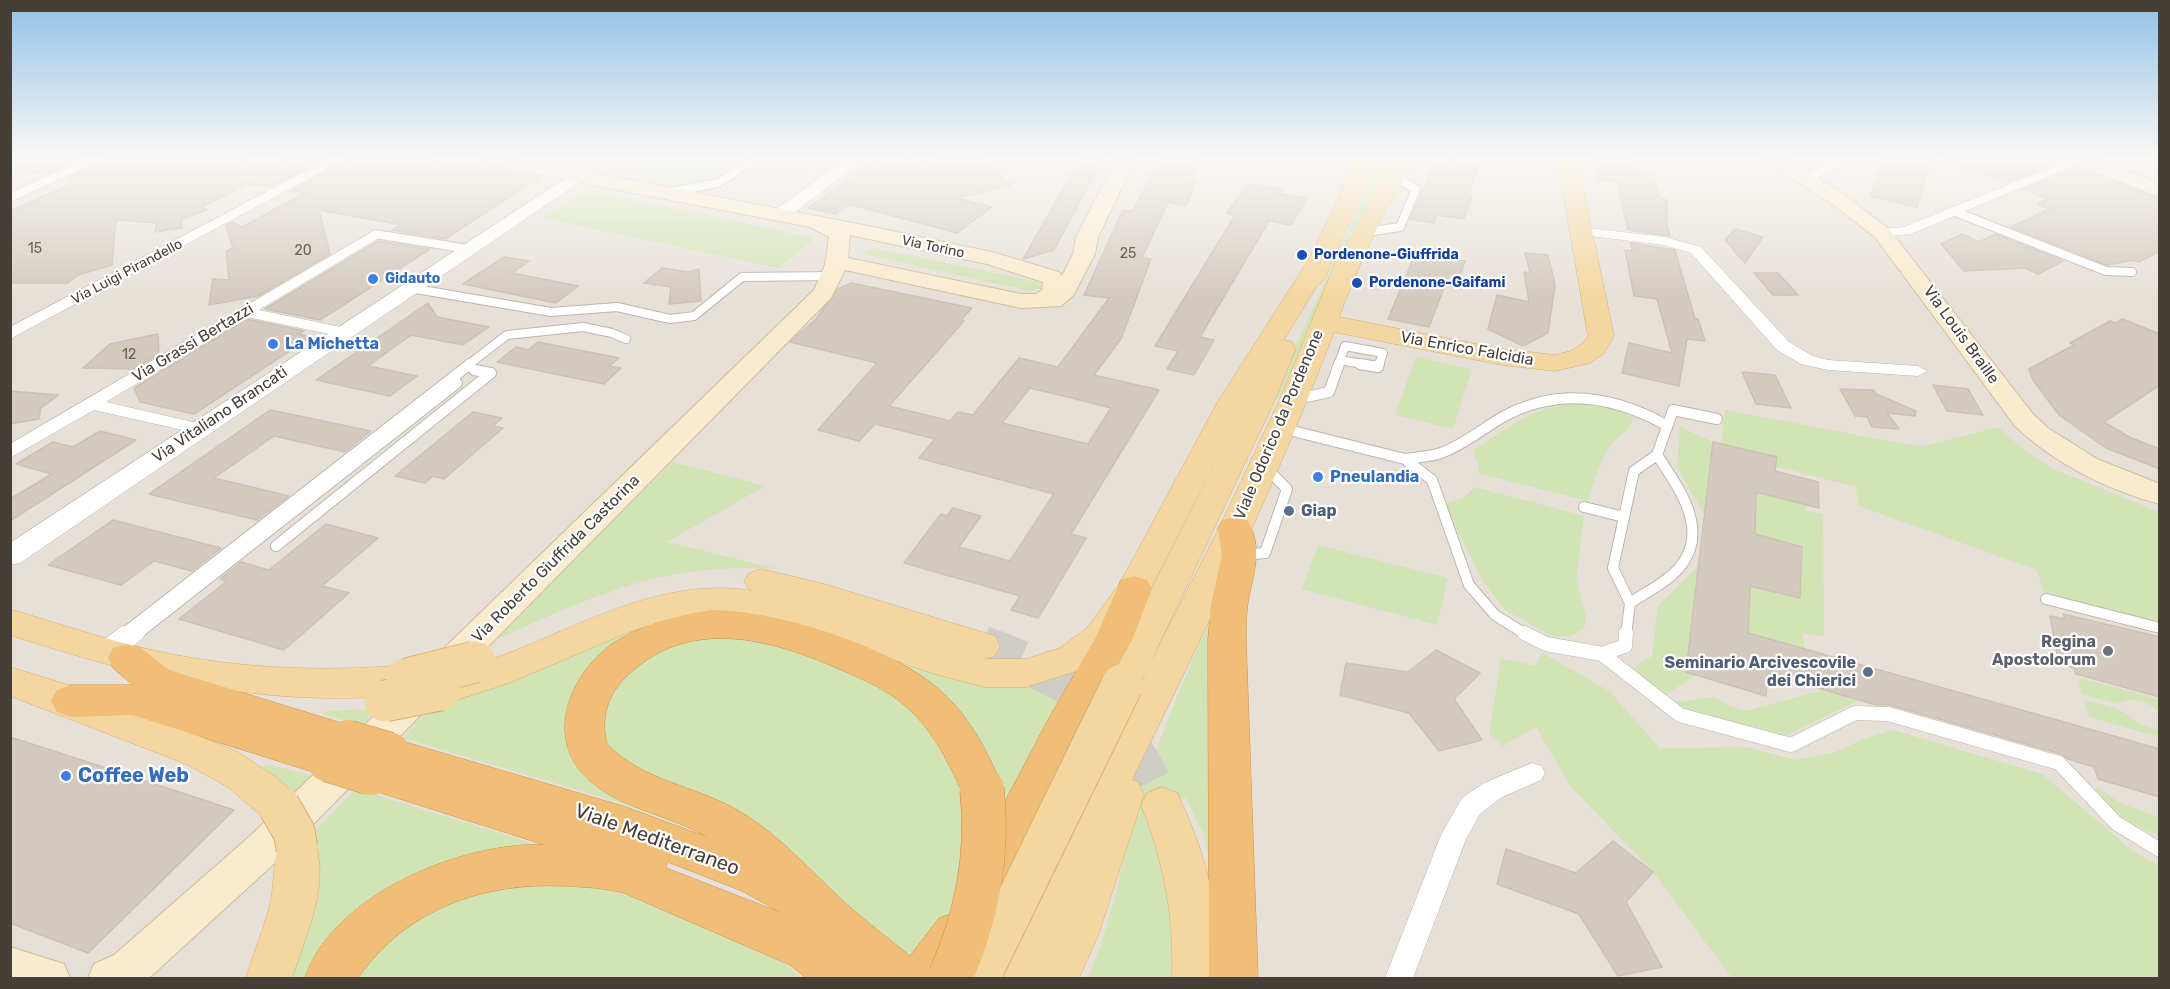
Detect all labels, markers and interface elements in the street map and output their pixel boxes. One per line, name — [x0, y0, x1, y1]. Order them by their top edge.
street label: Via Torino — [900, 232, 966, 262]
street label: Via Luigi Pirandello — [69, 236, 185, 308]
house number: 15 — [28, 241, 42, 257]
house number: 20 — [294, 243, 312, 259]
house number: 25 — [1120, 246, 1136, 262]
place label: Pordenone-Giuffrida — [1314, 247, 1459, 263]
marker: Pordenone-Giuffrida — [1295, 248, 1309, 262]
place label: Gidauto — [385, 271, 440, 287]
marker: Gidauto — [366, 272, 380, 286]
place label: Pordenone-Gaifami — [1369, 275, 1505, 291]
marker: Pordenone-Gaifami — [1350, 276, 1364, 290]
street label: Via Louis Braille — [1919, 282, 2003, 388]
street label: Via Grassi Bertazzi — [129, 299, 257, 387]
street label: Viale Odorico da Pordenone — [1230, 327, 1328, 523]
street label: Via Enrico Falcidia — [1399, 328, 1535, 370]
place label: La Michetta — [285, 334, 379, 354]
marker: La Michetta — [266, 337, 280, 351]
house number: 12 — [122, 347, 136, 363]
street label: Via Vitaliano Brancati — [149, 363, 291, 467]
place label: Pneulandia — [1330, 467, 1419, 487]
marker: Pneulandia — [1311, 470, 1325, 484]
street label: Via Roberto Giuffrida Castorina — [468, 471, 644, 647]
place label: Giap — [1301, 501, 1337, 521]
marker: Giap — [1282, 504, 1296, 518]
place label: Regina Apostolorum — [1992, 632, 2096, 670]
marker: Regina Apostolorum — [2101, 644, 2115, 658]
place label: Seminario Arcivescovile dei Chierici — [1665, 653, 1856, 691]
marker: Seminario Arcivescovile dei Chierici — [1861, 665, 1875, 679]
place label: Coffee Web — [78, 764, 189, 788]
marker: Coffee Web — [59, 769, 73, 783]
street label: Viale Mediterraneo — [571, 799, 743, 881]

